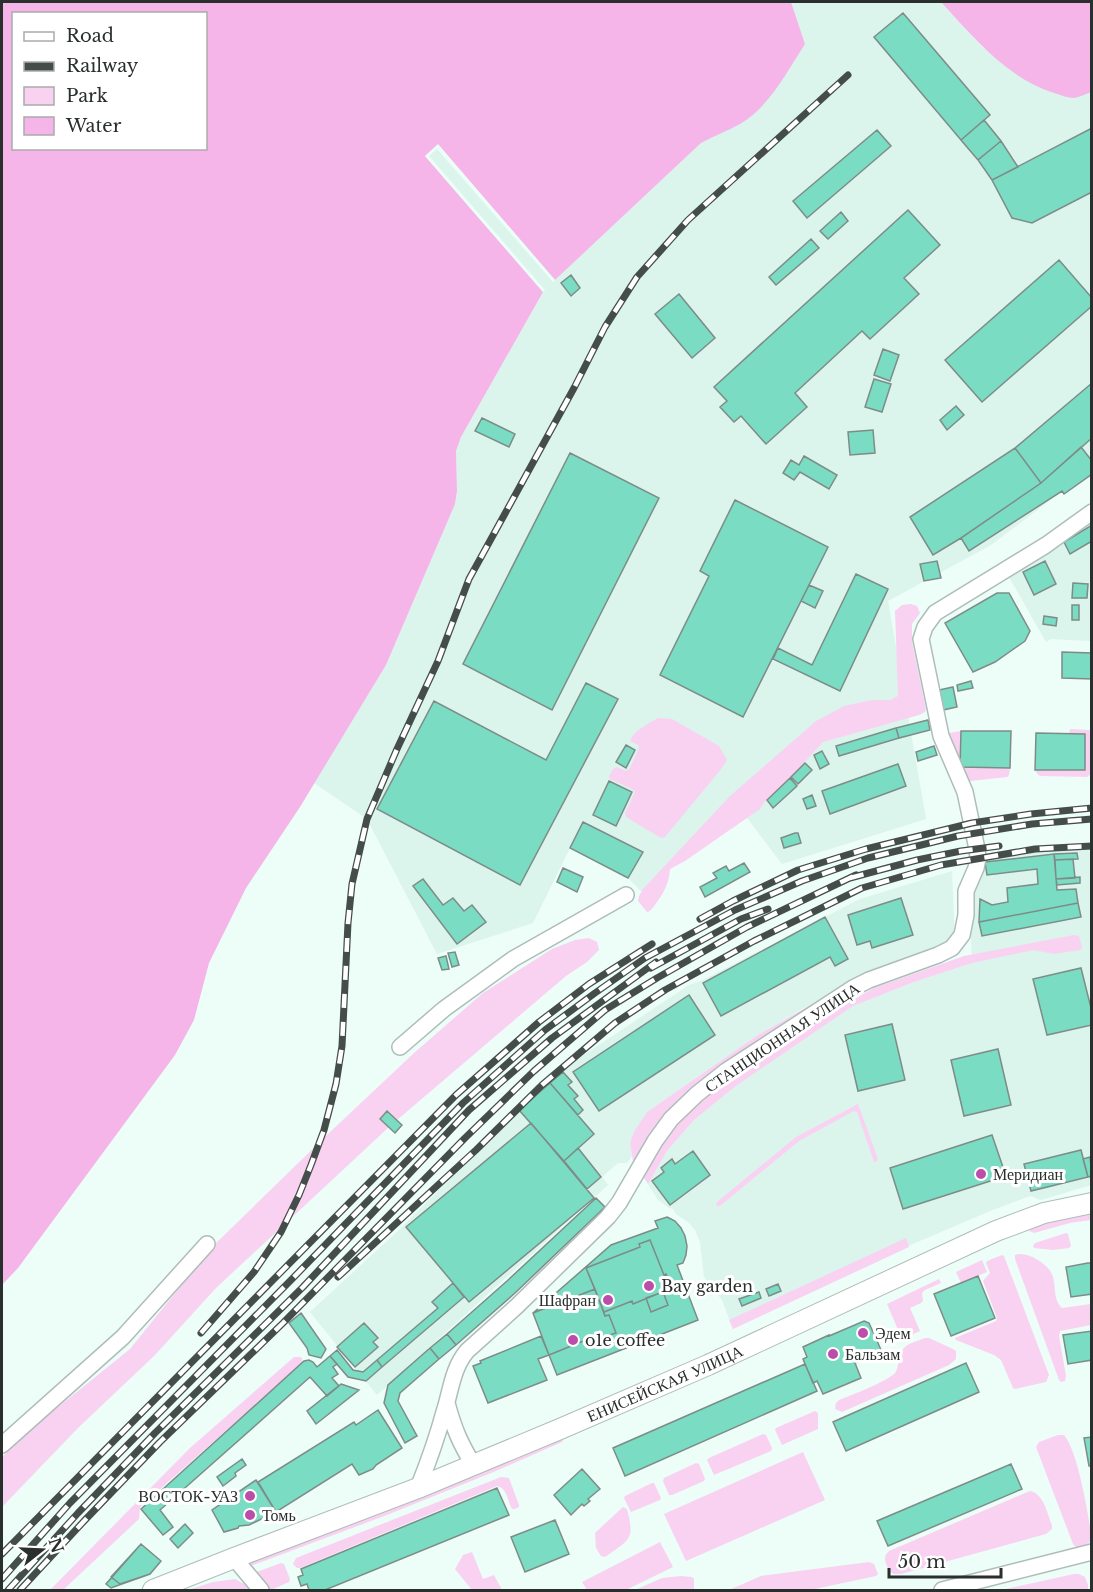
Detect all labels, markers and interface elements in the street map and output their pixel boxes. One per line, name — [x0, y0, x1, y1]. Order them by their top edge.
legend — [12, 12, 207, 150]
text: Road — [66, 25, 114, 47]
text: Railway — [66, 55, 139, 77]
text: Park — [66, 85, 108, 107]
text: Water — [65, 115, 122, 137]
street label: СТАНЦИОННАЯ УЛИЦА — [701, 977, 864, 1096]
place label: Меридиан — [993, 1164, 1063, 1184]
marker: Меридиан — [974, 1167, 988, 1181]
place label: Bay garden — [661, 1276, 753, 1296]
marker: Bay garden — [642, 1279, 656, 1293]
place label: Шафран — [539, 1290, 596, 1310]
marker: Шафран — [601, 1293, 615, 1307]
place label: Эдем — [875, 1323, 911, 1343]
marker: Эдем — [856, 1326, 870, 1340]
place label: o1e coffee — [585, 1330, 665, 1350]
marker: o1e coffee — [566, 1333, 580, 1347]
street label: ЕНИСЕЙСКАЯ УЛИЦА — [584, 1340, 746, 1426]
place label: Бальзам — [845, 1344, 900, 1364]
marker: Бальзам — [826, 1347, 840, 1361]
place label: ВОСТОК-УАЗ — [138, 1486, 238, 1506]
marker: ВОСТОК-УАЗ — [243, 1489, 257, 1503]
place label: Томь — [262, 1505, 296, 1525]
marker: Томь — [243, 1508, 257, 1522]
north arrow — [12, 1520, 72, 1580]
text: N — [44, 1535, 68, 1556]
scale bar — [889, 1541, 1002, 1579]
text: 50 m — [898, 1551, 946, 1573]

